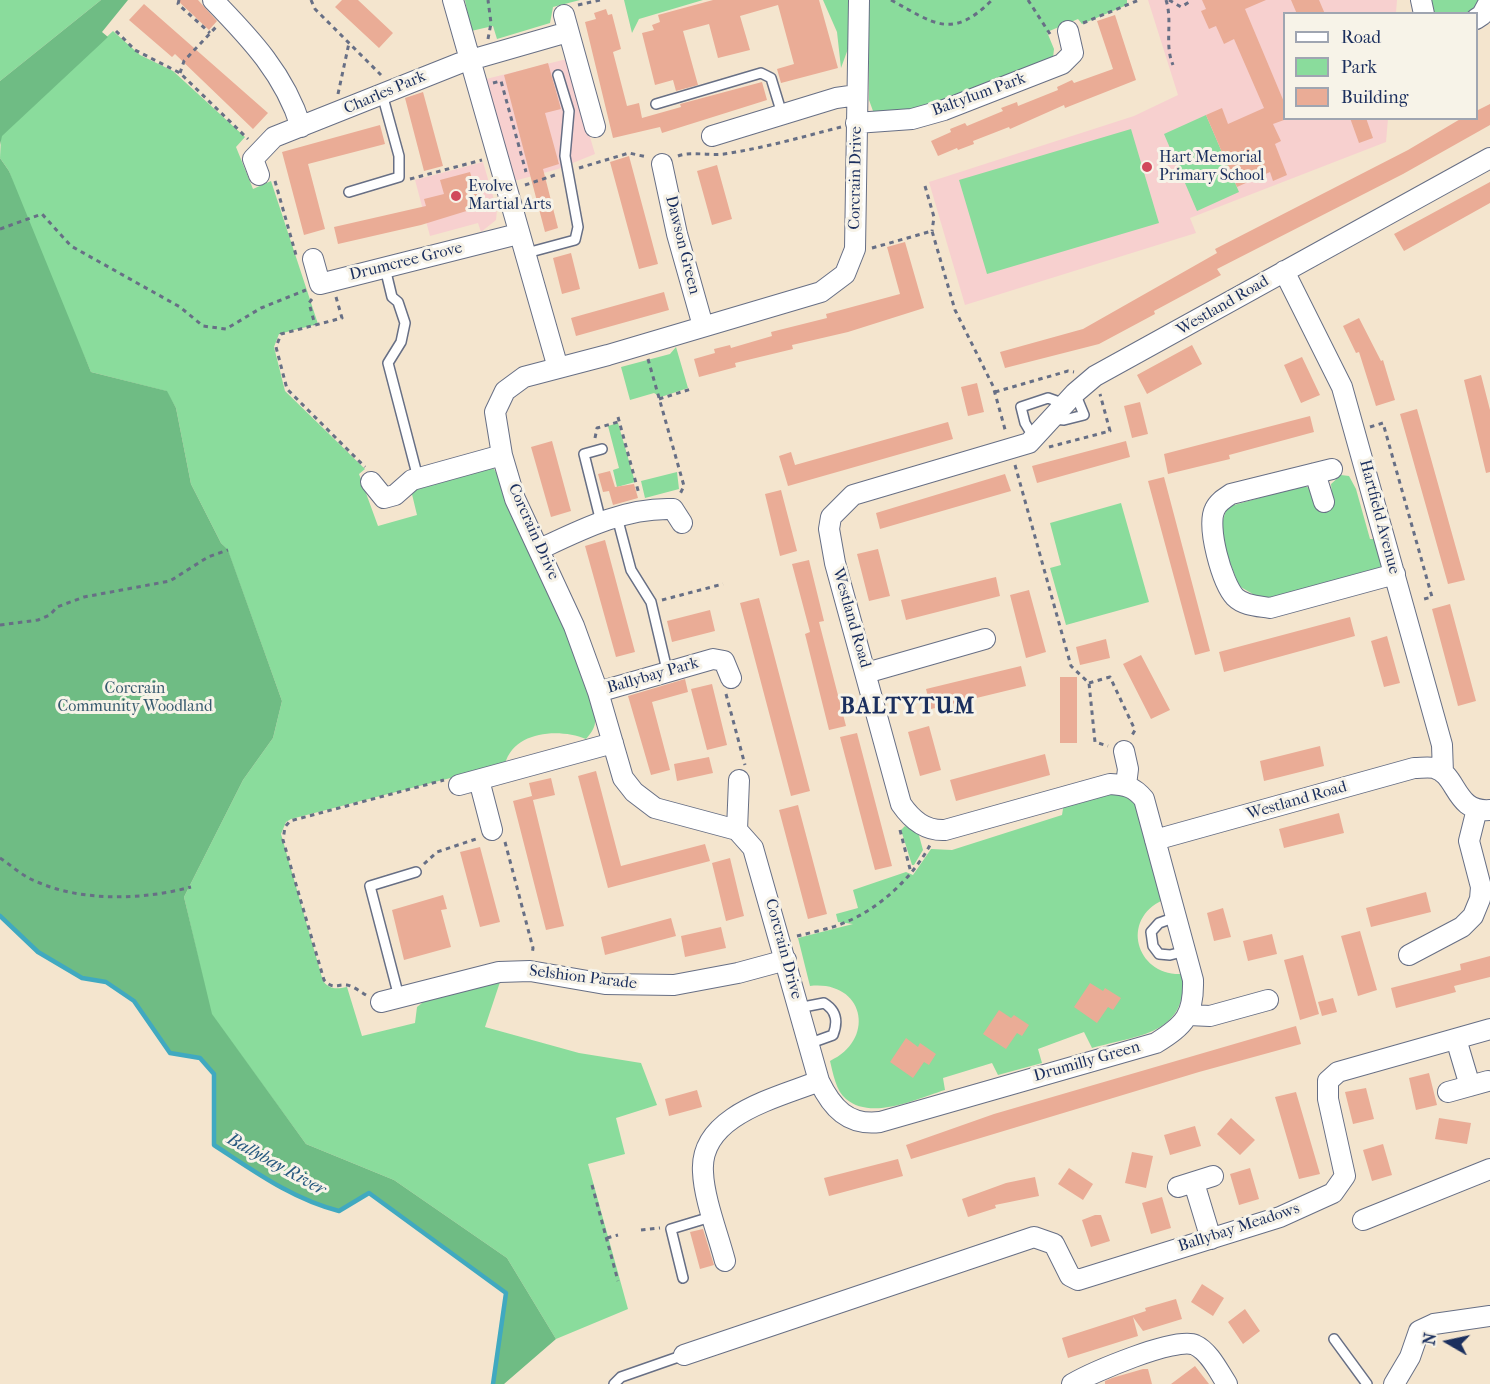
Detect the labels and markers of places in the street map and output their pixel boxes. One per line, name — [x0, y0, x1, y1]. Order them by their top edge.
place label: Hart Memorial Primary School — [1159, 148, 1264, 186]
marker: Hart Memorial Primary School — [1140, 160, 1154, 174]
place label: Evolve Martial Arts — [468, 177, 552, 215]
marker: Evolve Martial Arts — [449, 189, 463, 203]

